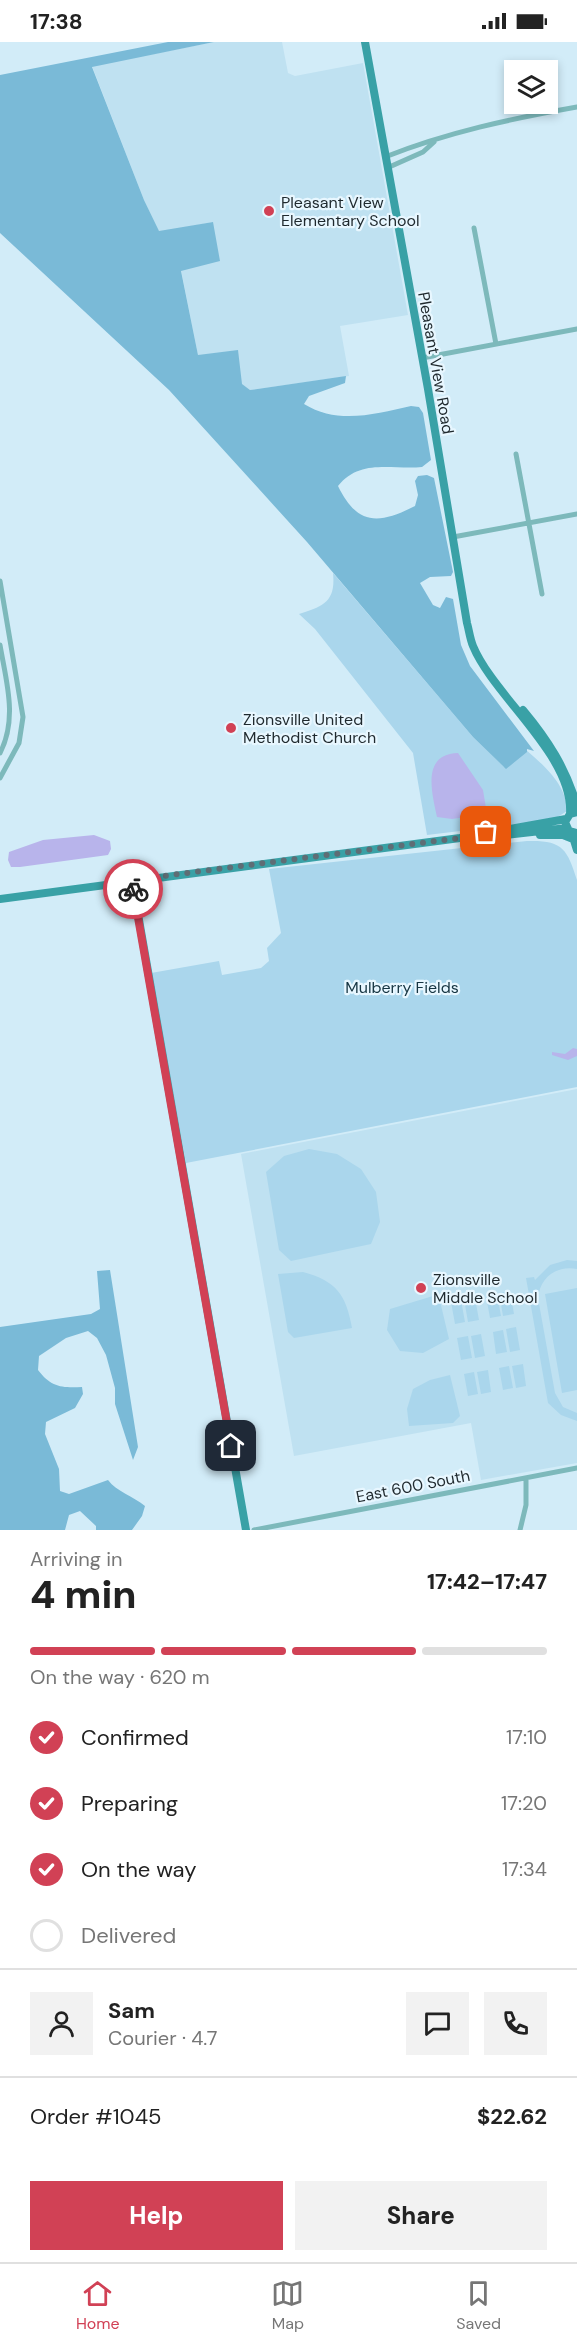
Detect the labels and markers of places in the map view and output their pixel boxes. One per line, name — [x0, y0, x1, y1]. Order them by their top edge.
place label: Pleasant View Elementary School — [281, 192, 419, 231]
marker: Pleasant View Elementary School — [262, 204, 276, 218]
place label: Zionsville United Methodist Church — [243, 709, 376, 748]
marker: Zionsville United Methodist Church — [224, 721, 238, 735]
pin — [460, 806, 511, 857]
place label: Zionsville Middle School — [433, 1269, 537, 1308]
marker: Zionsville Middle School — [414, 1281, 428, 1295]
pin — [205, 1420, 256, 1471]

